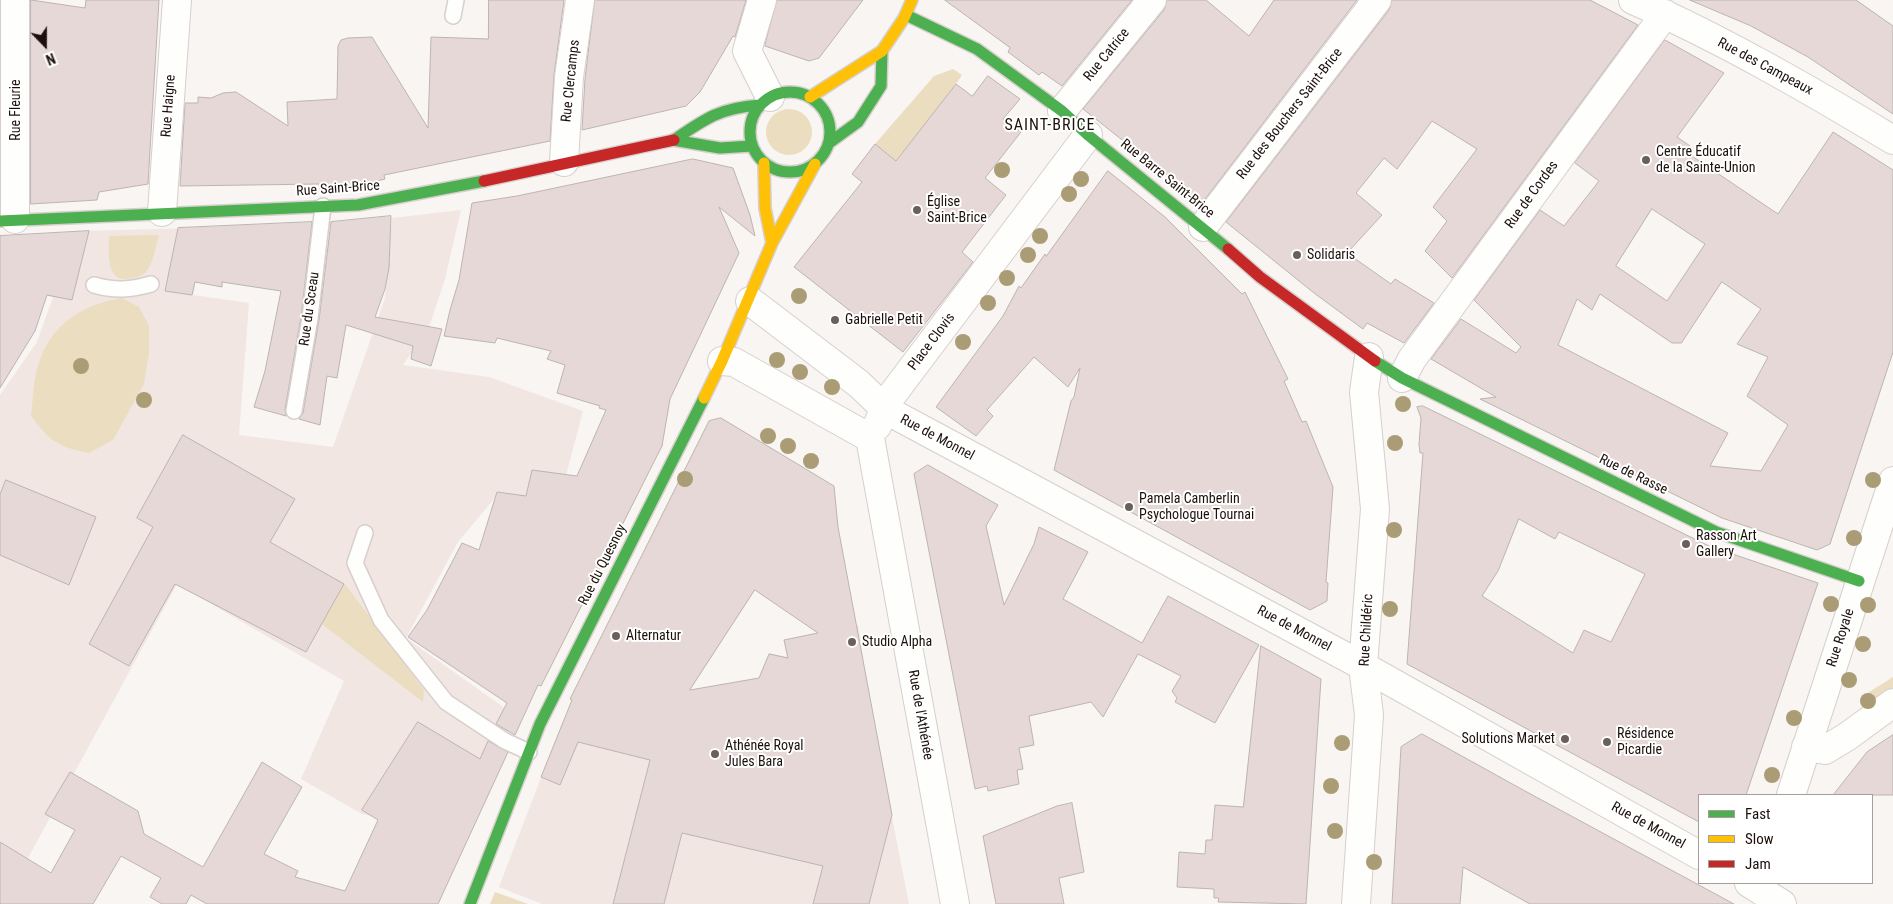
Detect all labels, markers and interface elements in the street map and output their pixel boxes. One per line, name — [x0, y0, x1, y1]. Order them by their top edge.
north arrow — [20, 20, 70, 70]
street label: Rue Catrice — [1081, 25, 1133, 85]
street label: Rue des Campeaux — [1715, 35, 1815, 99]
street label: Rue Clercamps — [558, 39, 584, 123]
street label: Rue des Bouchers Saint-Brice — [1234, 45, 1346, 183]
text: N — [44, 50, 58, 68]
street label: Rue Haigne — [158, 74, 180, 138]
street label: Rue Fleurie — [8, 79, 24, 141]
district label: SAINT-BRICE — [1003, 116, 1097, 136]
street label: Rue Barre Saint-Brice — [1117, 136, 1217, 222]
place label: Centre Éducatif de la Sainte-Union — [1656, 144, 1756, 176]
marker: Centre Éducatif de la Sainte-Union — [1640, 154, 1652, 166]
street label: Rue de Cordes — [1502, 158, 1562, 232]
street label: Rue Saint-Brice — [296, 178, 380, 200]
place label: Église Saint-Brice — [927, 194, 987, 226]
marker: Église Saint-Brice — [911, 204, 923, 216]
place label: Solidaris — [1307, 247, 1355, 263]
marker: Solidaris — [1291, 249, 1303, 261]
street label: Rue du Sceau — [296, 271, 324, 347]
street label: Place Clovis — [905, 310, 959, 374]
place label: Gabrielle Petit — [845, 312, 923, 328]
marker: Gabrielle Petit — [829, 314, 841, 326]
street label: Rue de Monnel — [897, 411, 977, 465]
street label: Rue de Rasse — [1596, 451, 1670, 499]
place label: Pamela Camberlin Psychologue Tournai — [1139, 491, 1254, 524]
marker: Pamela Camberlin Psychologue Tournai — [1123, 501, 1135, 513]
street label: Rue du Quesnoy — [575, 522, 631, 608]
place label: Rasson Art Gallery — [1696, 528, 1757, 560]
marker: Rasson Art Gallery — [1680, 538, 1692, 550]
street label: Rue Childéric — [1357, 593, 1377, 667]
street label: Rue de Monnel — [1254, 602, 1334, 656]
street label: Rue Royale — [1824, 607, 1858, 669]
place label: Alternatur — [626, 628, 681, 644]
marker: Alternatur — [610, 630, 622, 642]
place label: Studio Alpha — [862, 634, 932, 650]
marker: Studio Alpha — [846, 636, 858, 648]
street label: Rue de l'Athénée — [904, 669, 936, 761]
place label: Résidence Picardie — [1617, 726, 1674, 759]
place label: Solutions Market — [1462, 731, 1555, 747]
marker: Solutions Market — [1559, 733, 1571, 745]
marker: Résidence Picardie — [1601, 736, 1613, 748]
place label: Athénée Royal Jules Bara — [725, 738, 804, 770]
marker: Athénée Royal Jules Bara — [709, 748, 721, 760]
legend — [1698, 794, 1873, 884]
street label: Rue de Monnel — [1608, 799, 1688, 853]
text: Fast — [1745, 805, 1770, 823]
text: Slow — [1745, 830, 1774, 848]
text: Jam — [1745, 855, 1771, 873]

